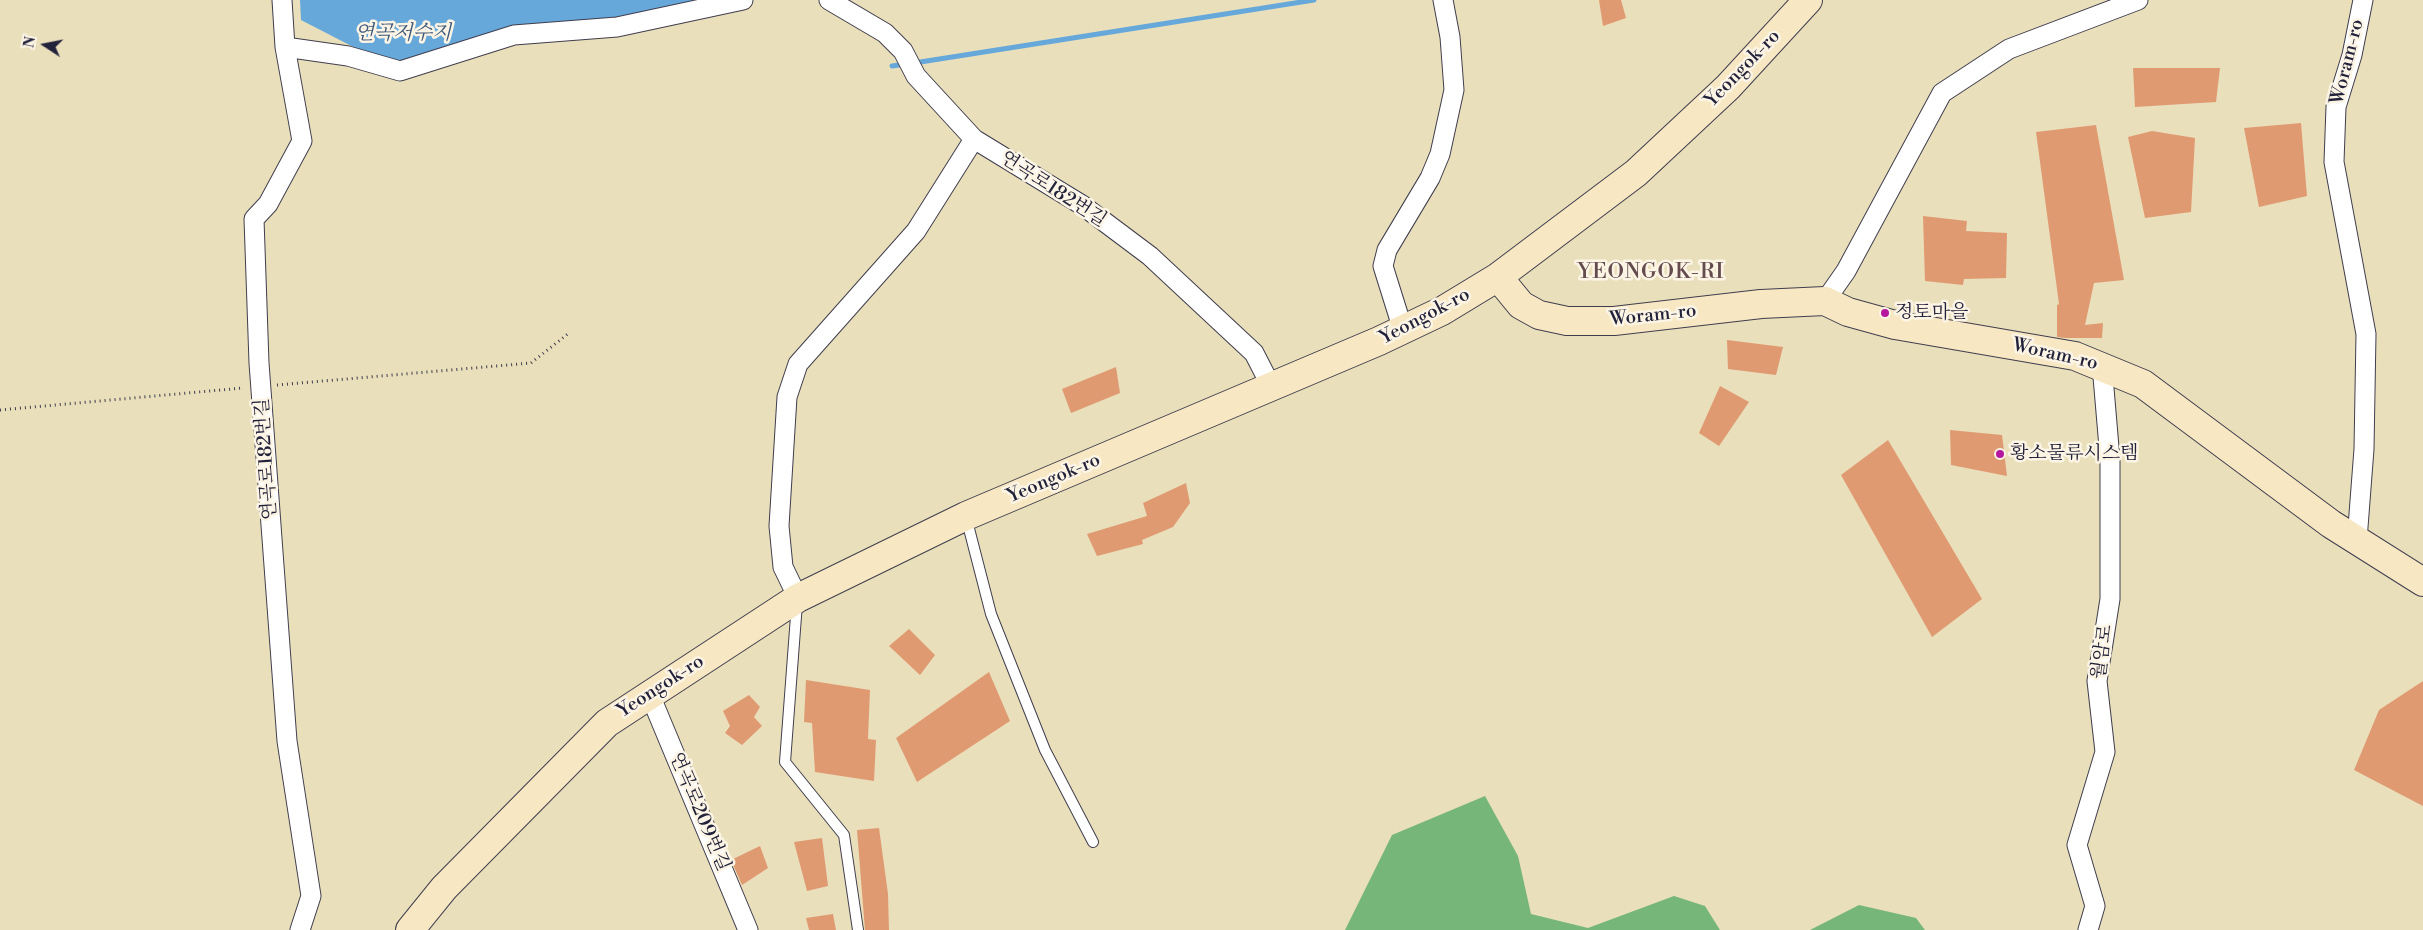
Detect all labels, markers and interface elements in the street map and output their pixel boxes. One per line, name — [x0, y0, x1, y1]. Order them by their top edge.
street label: Woram-ro — [2326, 17, 2370, 107]
north arrow — [20, 20, 70, 70]
water label: 연곡저수지 — [355, 22, 451, 46]
street label: Yeongok-ro — [1700, 25, 1786, 113]
text: N — [20, 35, 40, 49]
street label: 연곡로182번길 — [996, 147, 1110, 233]
district label: YEONGOK-RI — [1576, 260, 1726, 286]
street label: Yeongok-ro — [1376, 284, 1474, 350]
street label: Woram-ro — [1608, 300, 1698, 332]
place label: 정토마을 — [1895, 302, 1968, 324]
marker: 정토마을 — [1879, 307, 1891, 319]
street label: Woram-ro — [2010, 334, 2100, 376]
street label: 연곡로182번길 — [251, 397, 283, 521]
place label: 황소물류시스템 — [2010, 443, 2138, 465]
marker: 황소물류시스템 — [1994, 448, 2006, 460]
street label: Yeongok-ro — [1004, 449, 1104, 509]
street label: 월암로 — [2088, 623, 2118, 681]
street label: Yeongok-ro — [613, 650, 709, 724]
street label: 연곡로209번길 — [664, 749, 734, 875]

